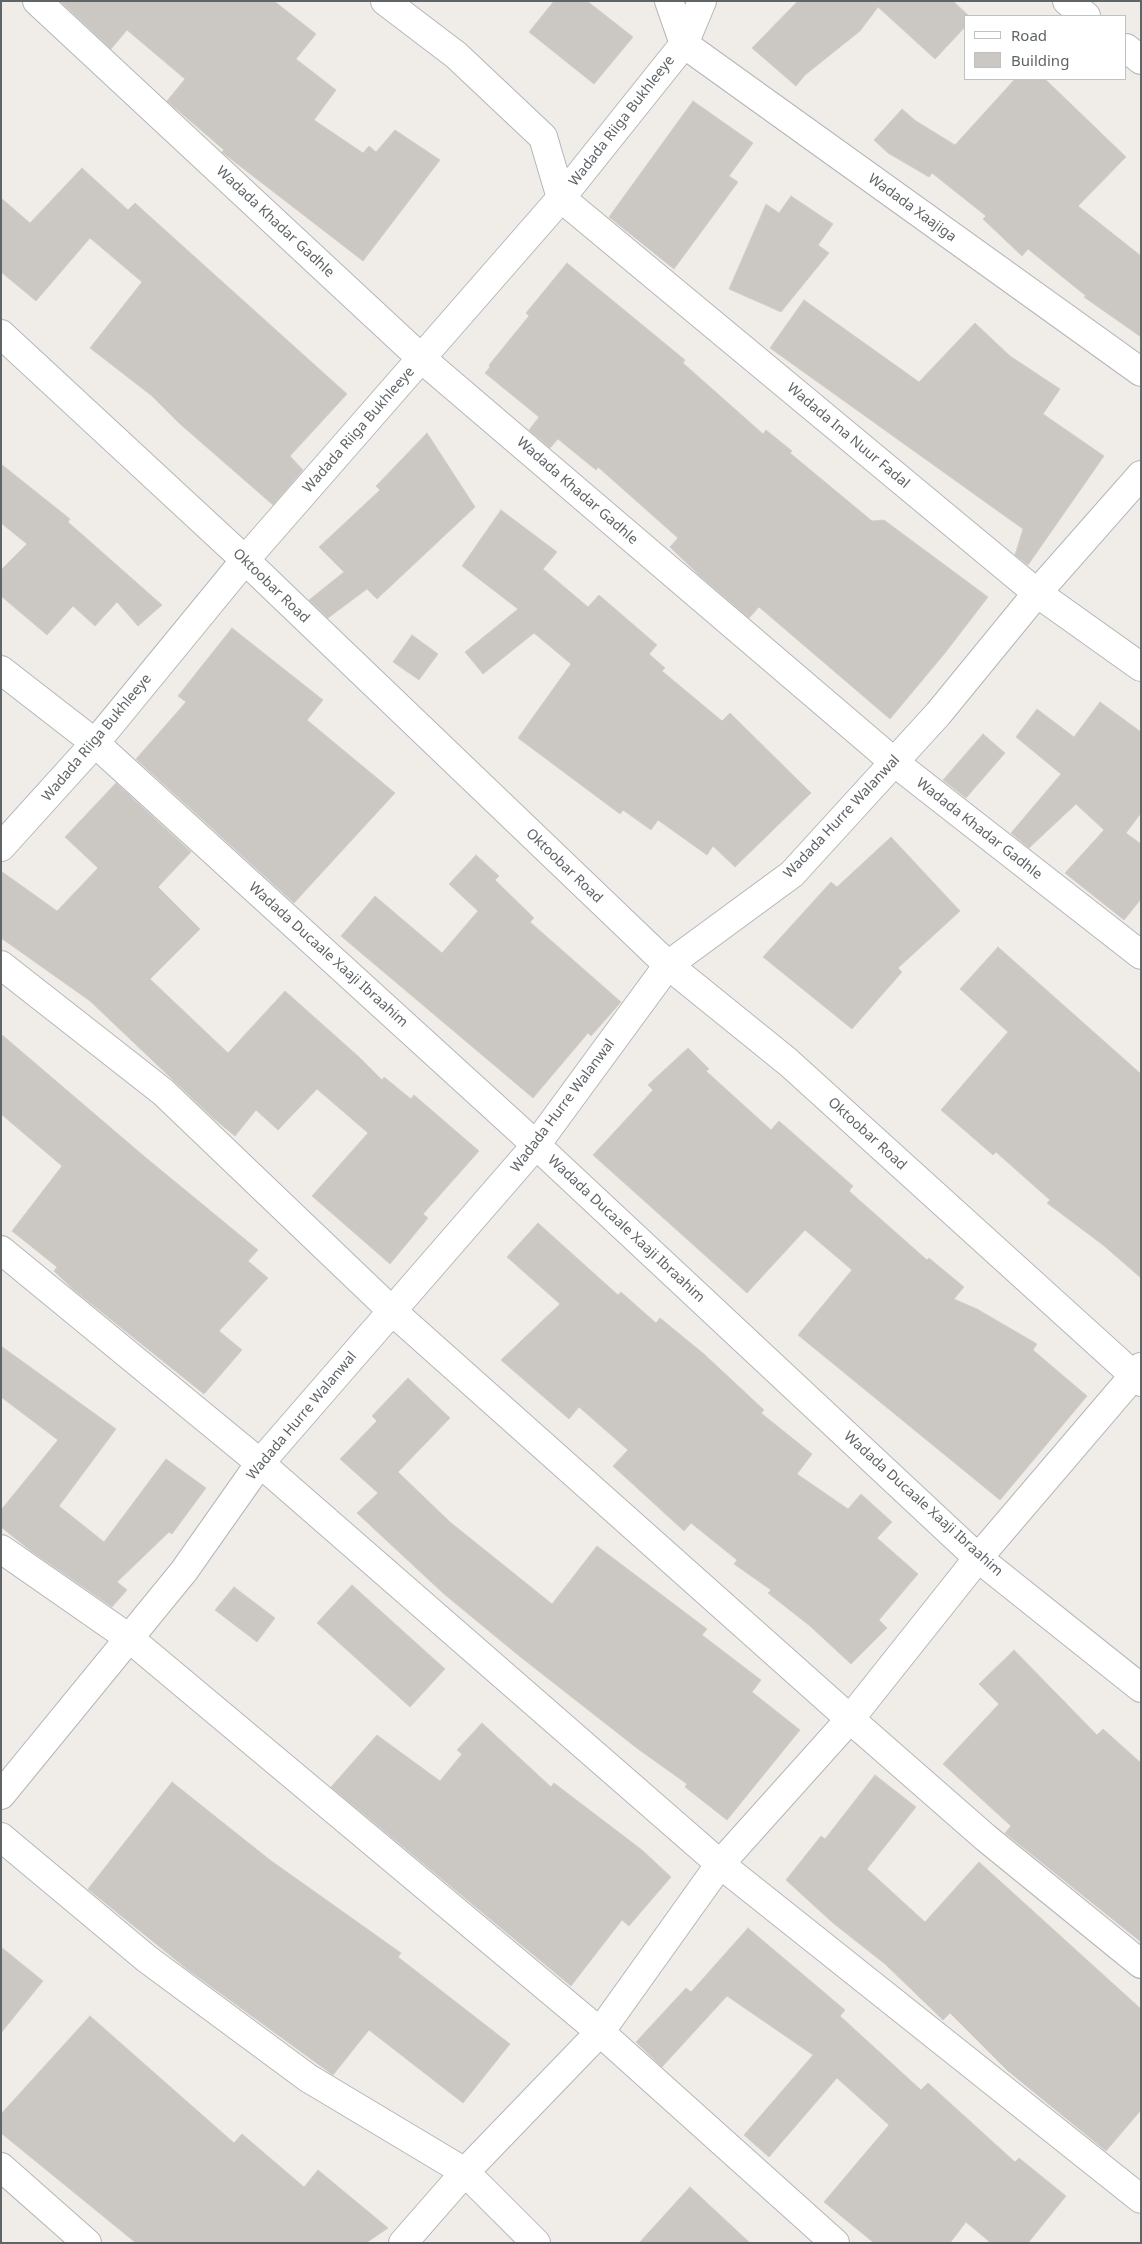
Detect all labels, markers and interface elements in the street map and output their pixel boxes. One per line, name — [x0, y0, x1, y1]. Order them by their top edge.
legend — [964, 15, 1127, 80]
text: Road — [1011, 25, 1047, 45]
text: Building — [1011, 50, 1069, 70]
street label: Wadada Riiga Bukhleeye — [566, 52, 678, 190]
street label: Wadada Khadar Gadhle — [213, 163, 337, 281]
street label: Wadada Xaajiga — [865, 170, 959, 246]
street label: Wadada Riiga Bukhleeye — [300, 364, 418, 496]
street label: Wadada Ina Nuur Fadal — [783, 380, 913, 492]
street label: Wadada Khadar Gadhle — [513, 434, 641, 548]
street label: Oktoobar Road — [229, 545, 313, 627]
street label: Wadada Riiga Bukhleeye — [39, 671, 155, 805]
street label: Wadada Hurre Walanwal — [781, 752, 903, 882]
street label: Wadada Khadar Gadhle — [913, 775, 1045, 883]
street label: Oktoobar Road — [522, 825, 606, 907]
street label: Wadada Ducaale Xaaji Ibraahim — [245, 879, 411, 1031]
street label: Wadada Hurre Walanwal — [507, 1036, 619, 1176]
street label: Oktoobar Road — [824, 1094, 910, 1174]
street label: Wadada Ducaale Xaaji Ibraahim — [544, 1152, 708, 1306]
street label: Wadada Hurre Walanwal — [243, 1348, 361, 1484]
street label: Wadada Ducaale Xaaji Ibraahim — [840, 1428, 1006, 1580]

